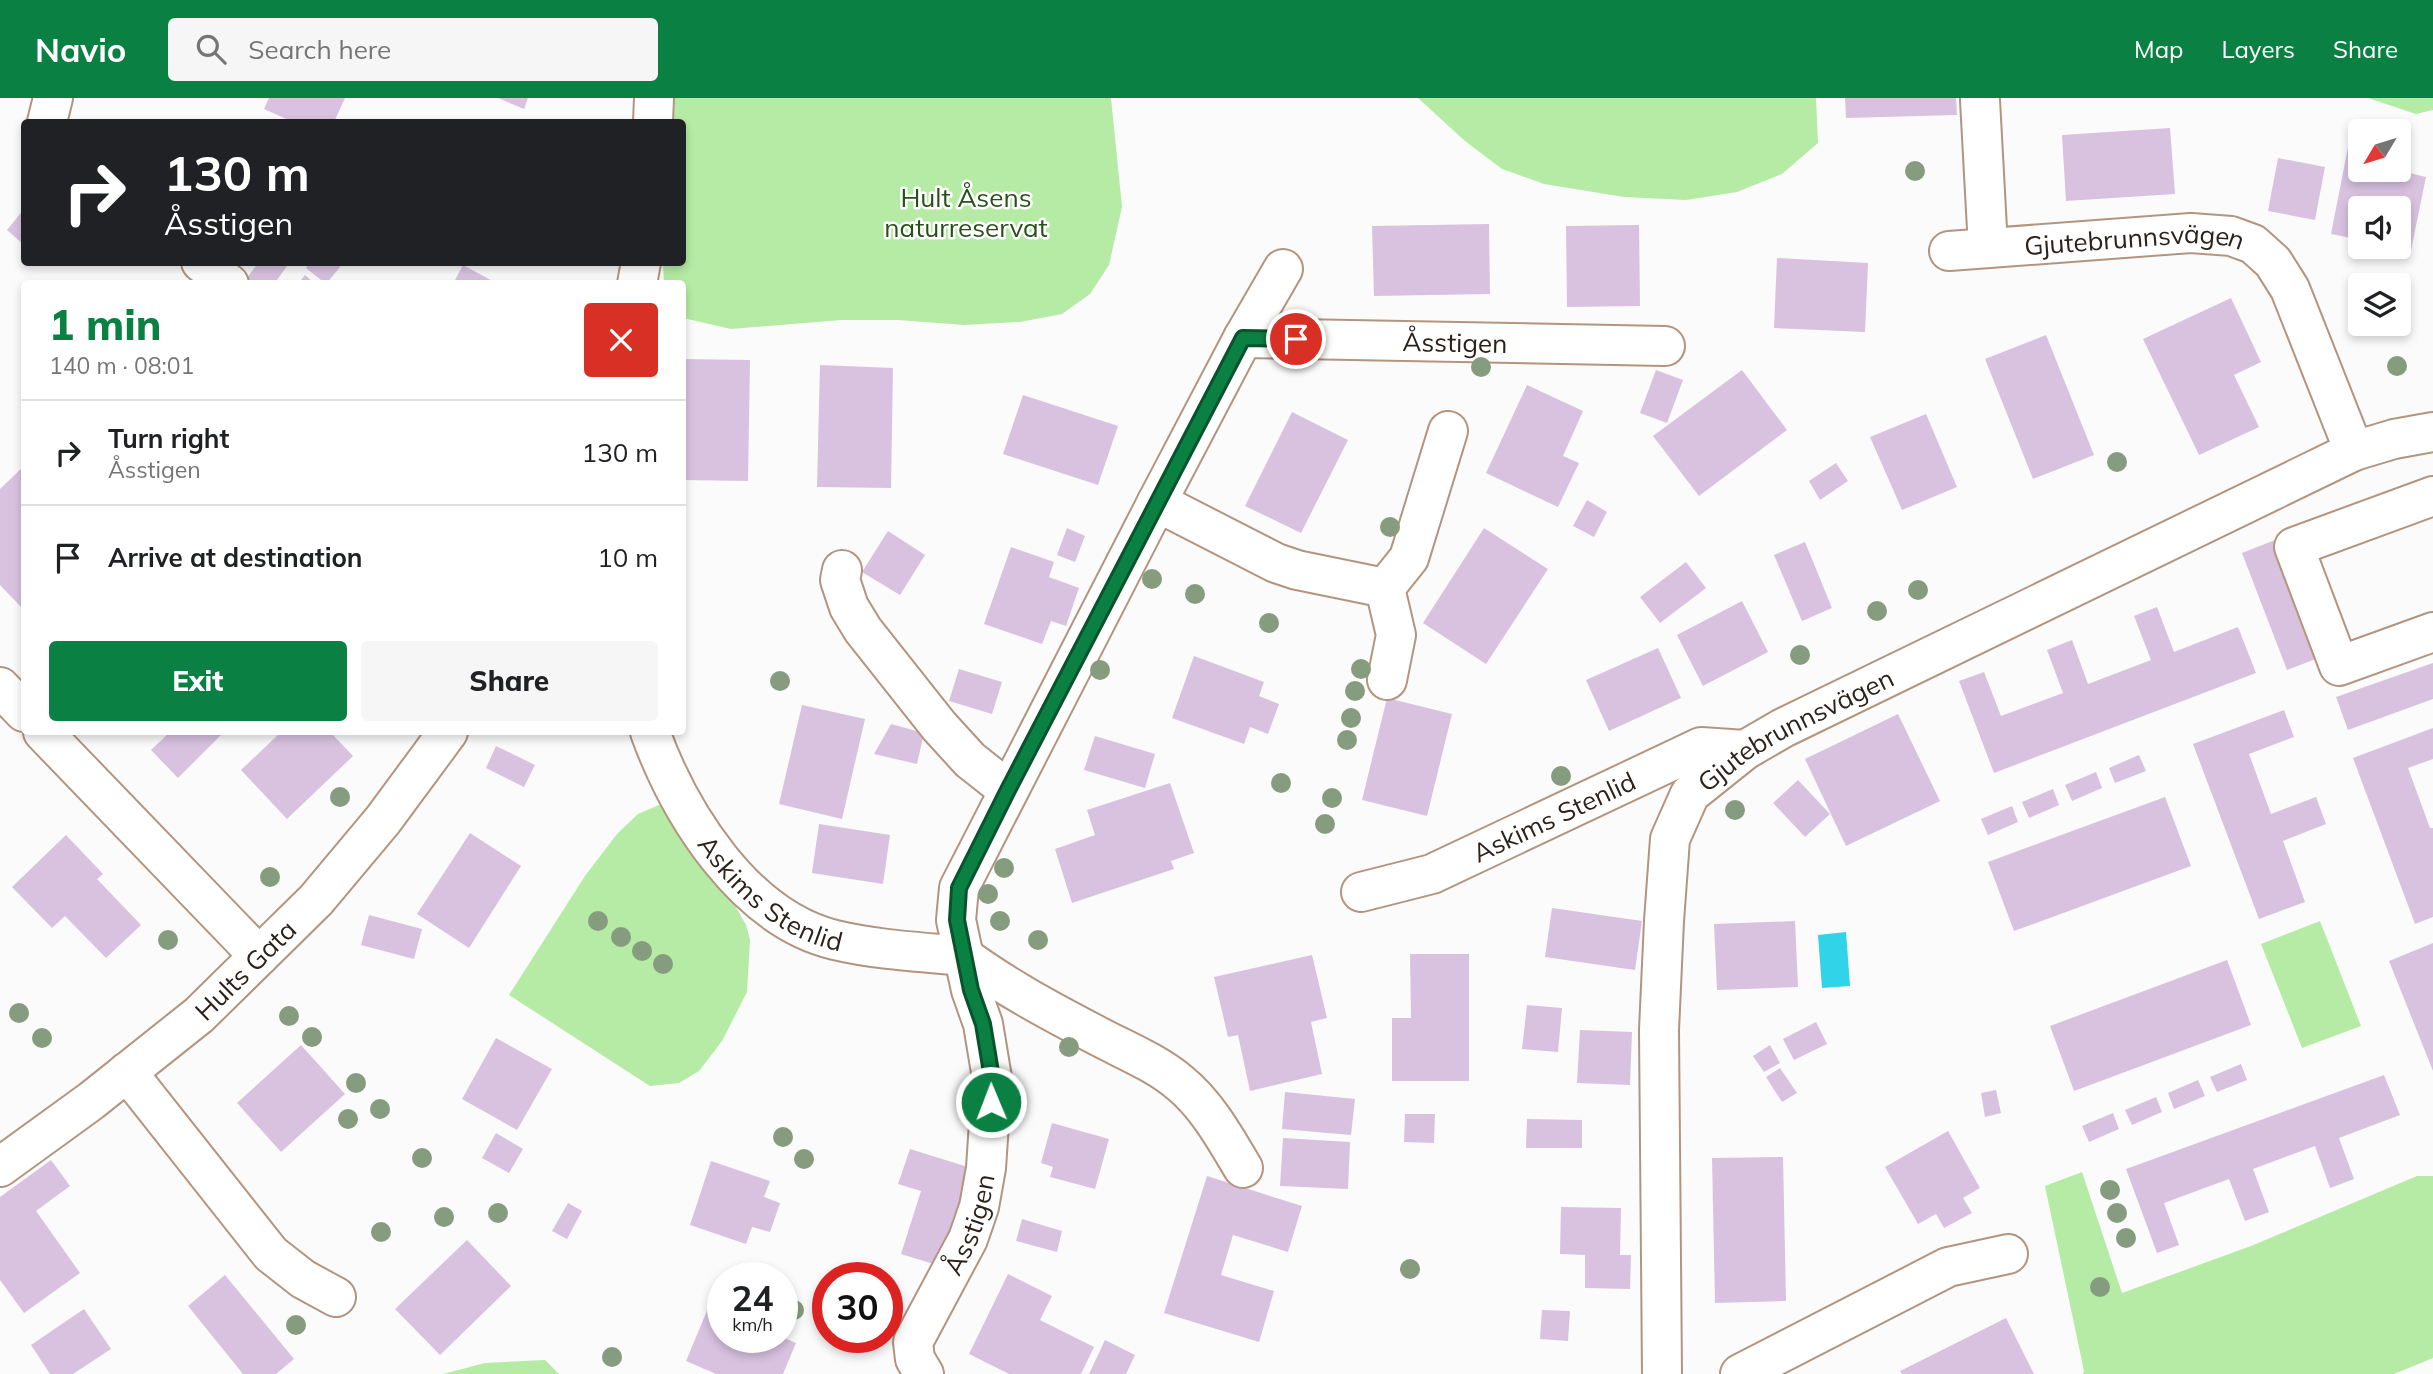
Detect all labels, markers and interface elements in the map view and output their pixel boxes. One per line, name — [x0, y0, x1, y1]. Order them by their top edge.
search box — [168, 18, 658, 81]
text: Navio — [35, 29, 126, 70]
icon: search — [192, 30, 230, 68]
text: Search here — [248, 33, 391, 66]
text: Map — [2134, 34, 2183, 64]
text: Layers — [2221, 34, 2295, 64]
text: Share — [2333, 34, 2398, 64]
north arrow — [2348, 119, 2412, 182]
map controls — [2348, 119, 2411, 336]
text: 130 m — [164, 142, 310, 203]
icon: right — [49, 147, 140, 238]
park label: Hult Åsens naturreservat — [884, 181, 1048, 244]
button: sound — [2348, 196, 2411, 259]
text: Åsstigen — [164, 203, 293, 243]
street label: Gjutebrunnsvägen — [2023, 216, 2250, 262]
button: layers — [2348, 273, 2411, 336]
text: 1 min — [49, 298, 162, 351]
button: close — [584, 303, 658, 377]
pin — [1266, 309, 1326, 369]
icon: arrive — [1277, 320, 1315, 358]
street label: Åsstigen — [1402, 325, 1508, 360]
text: 140 m · 08:01 — [49, 351, 194, 380]
text: Turn right — [108, 422, 229, 455]
icon: right — [49, 434, 87, 472]
text: 130 m — [582, 436, 658, 469]
text: Åsstigen — [108, 455, 201, 484]
icon: arrive — [49, 539, 87, 577]
text: Arrive at destination — [108, 541, 363, 574]
text: 10 m — [597, 541, 658, 574]
button: Exit — [49, 641, 347, 721]
button: Share — [361, 641, 658, 721]
street label: Gjutebrunnsvägen — [1691, 661, 1899, 798]
street label: Askims Stenlid — [1467, 764, 1641, 869]
street label: Askims Stenlid — [691, 829, 846, 958]
street label: Hults Gata — [187, 913, 303, 1027]
position arrow — [954, 1065, 1028, 1139]
street label: Åsstigen — [936, 1171, 1001, 1280]
speed limit sign: 30 — [812, 1262, 903, 1353]
text: 24 — [731, 1276, 774, 1320]
text: km/h — [732, 1313, 773, 1336]

